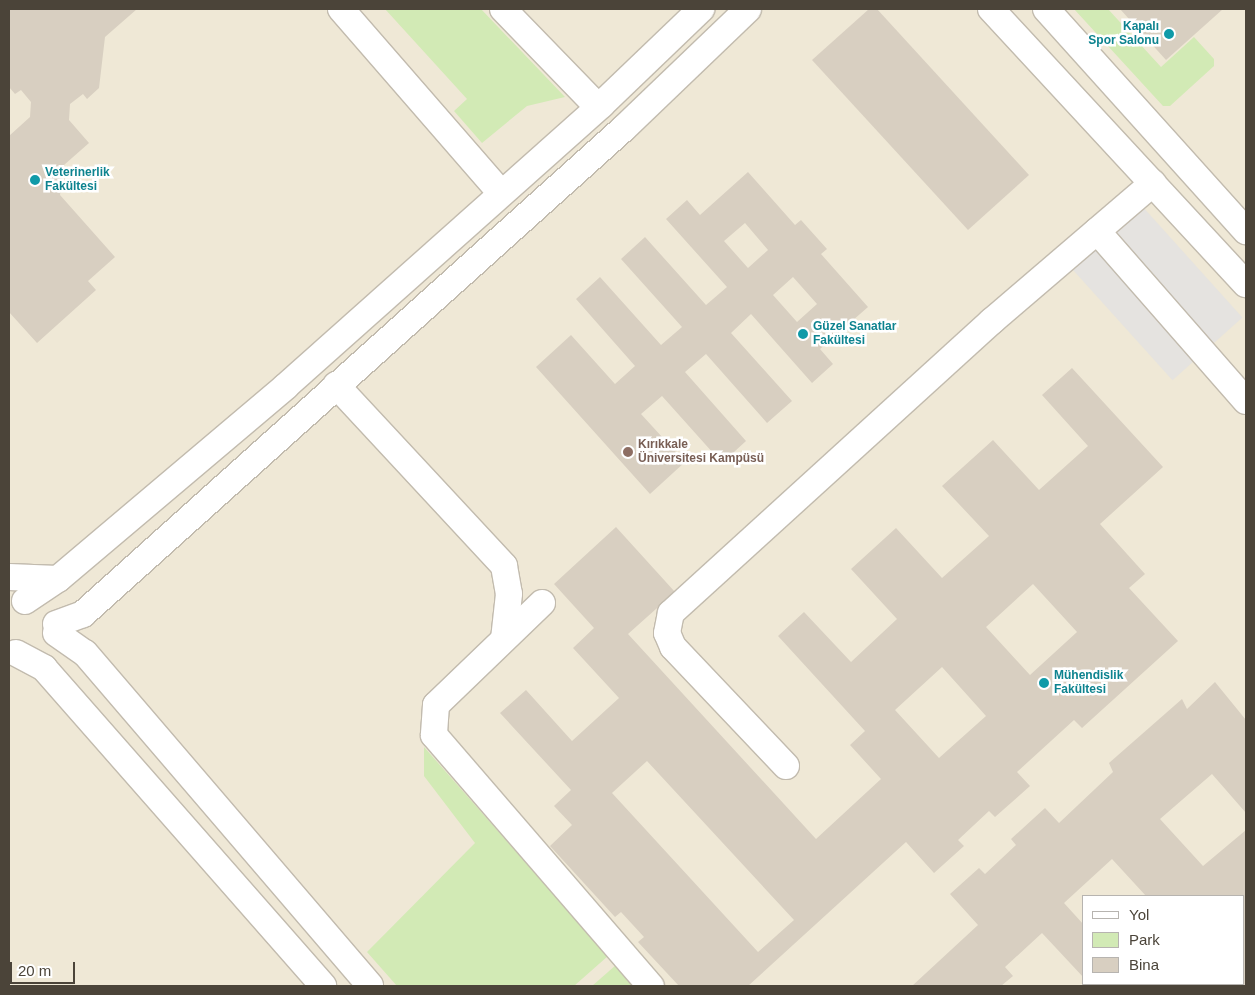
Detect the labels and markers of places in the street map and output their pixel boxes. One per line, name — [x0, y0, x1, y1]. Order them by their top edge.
place label: Kapalı Spor Salonu — [1088, 20, 1159, 48]
marker: Kapalı Spor Salonu — [1163, 28, 1175, 40]
place label: Veterinerlik Fakültesi — [45, 166, 110, 194]
marker: Veterinerlik Fakültesi — [29, 174, 41, 186]
place label: Güzel Sanatlar Fakültesi — [813, 320, 896, 348]
marker: Güzel Sanatlar Fakültesi — [797, 328, 809, 340]
place label: Kırıkkale Üniversitesi Kampüsü — [638, 438, 764, 466]
marker: Kırıkkale Üniversitesi Kampüsü — [622, 446, 634, 458]
place label: Mühendislik Fakültesi — [1054, 669, 1123, 697]
marker: Mühendislik Fakültesi — [1038, 677, 1050, 689]

